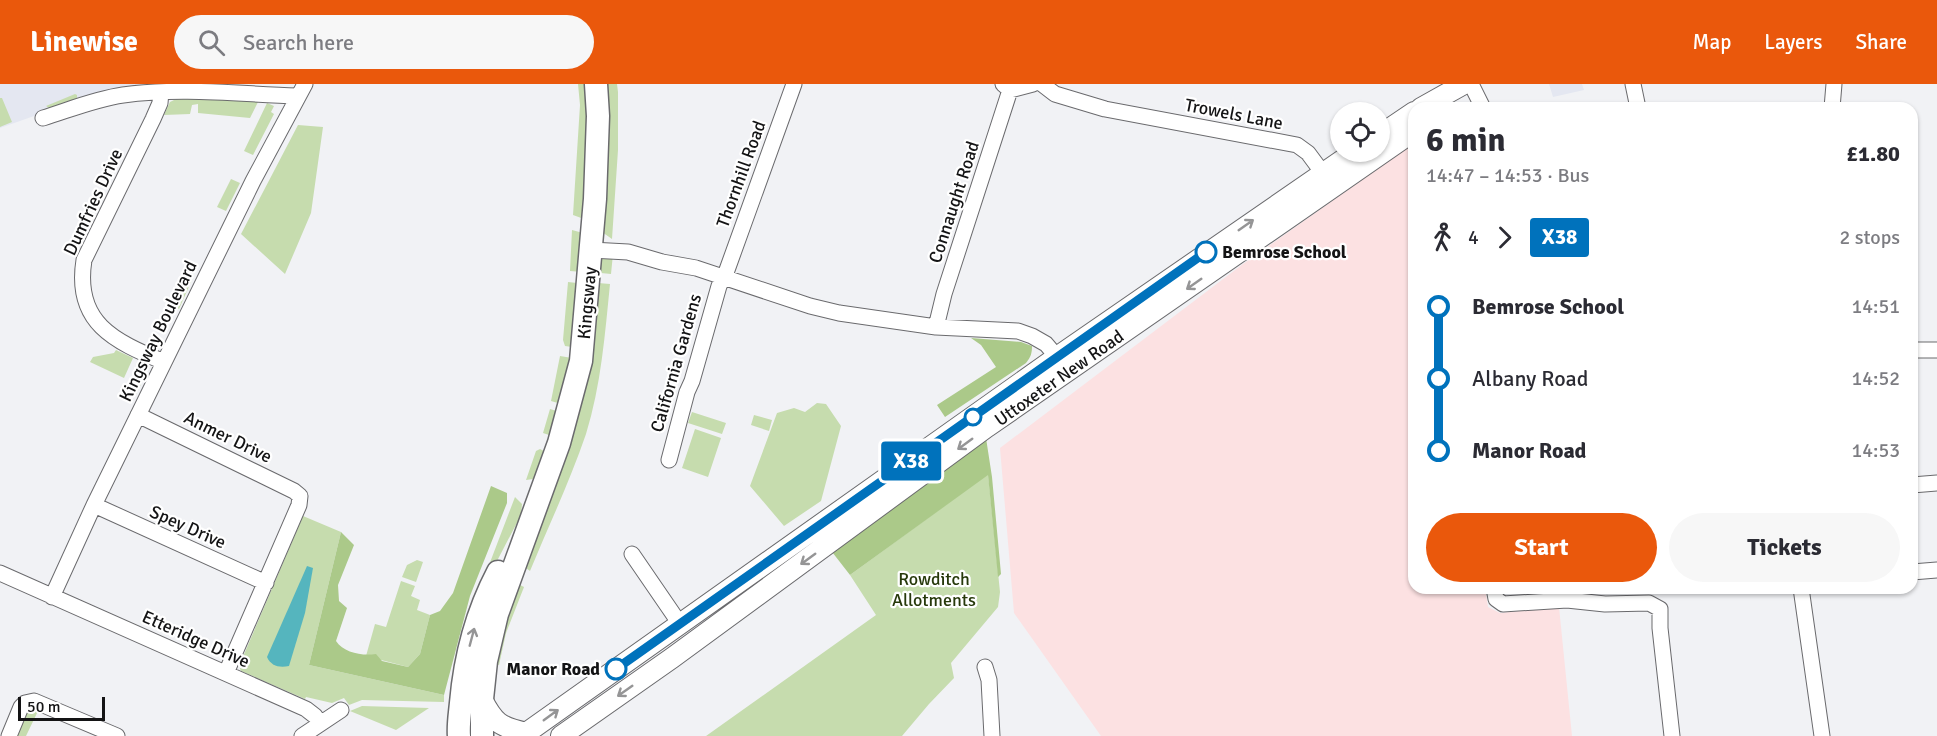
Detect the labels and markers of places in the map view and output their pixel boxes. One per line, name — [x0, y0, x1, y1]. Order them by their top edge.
marker: Bemrose School — [1195, 241, 1217, 263]
place label: Bemrose School — [1222, 241, 1347, 263]
unlabelled marker — [964, 408, 982, 426]
place label: Manor Road — [506, 658, 600, 680]
marker: Manor Road — [605, 658, 627, 680]

